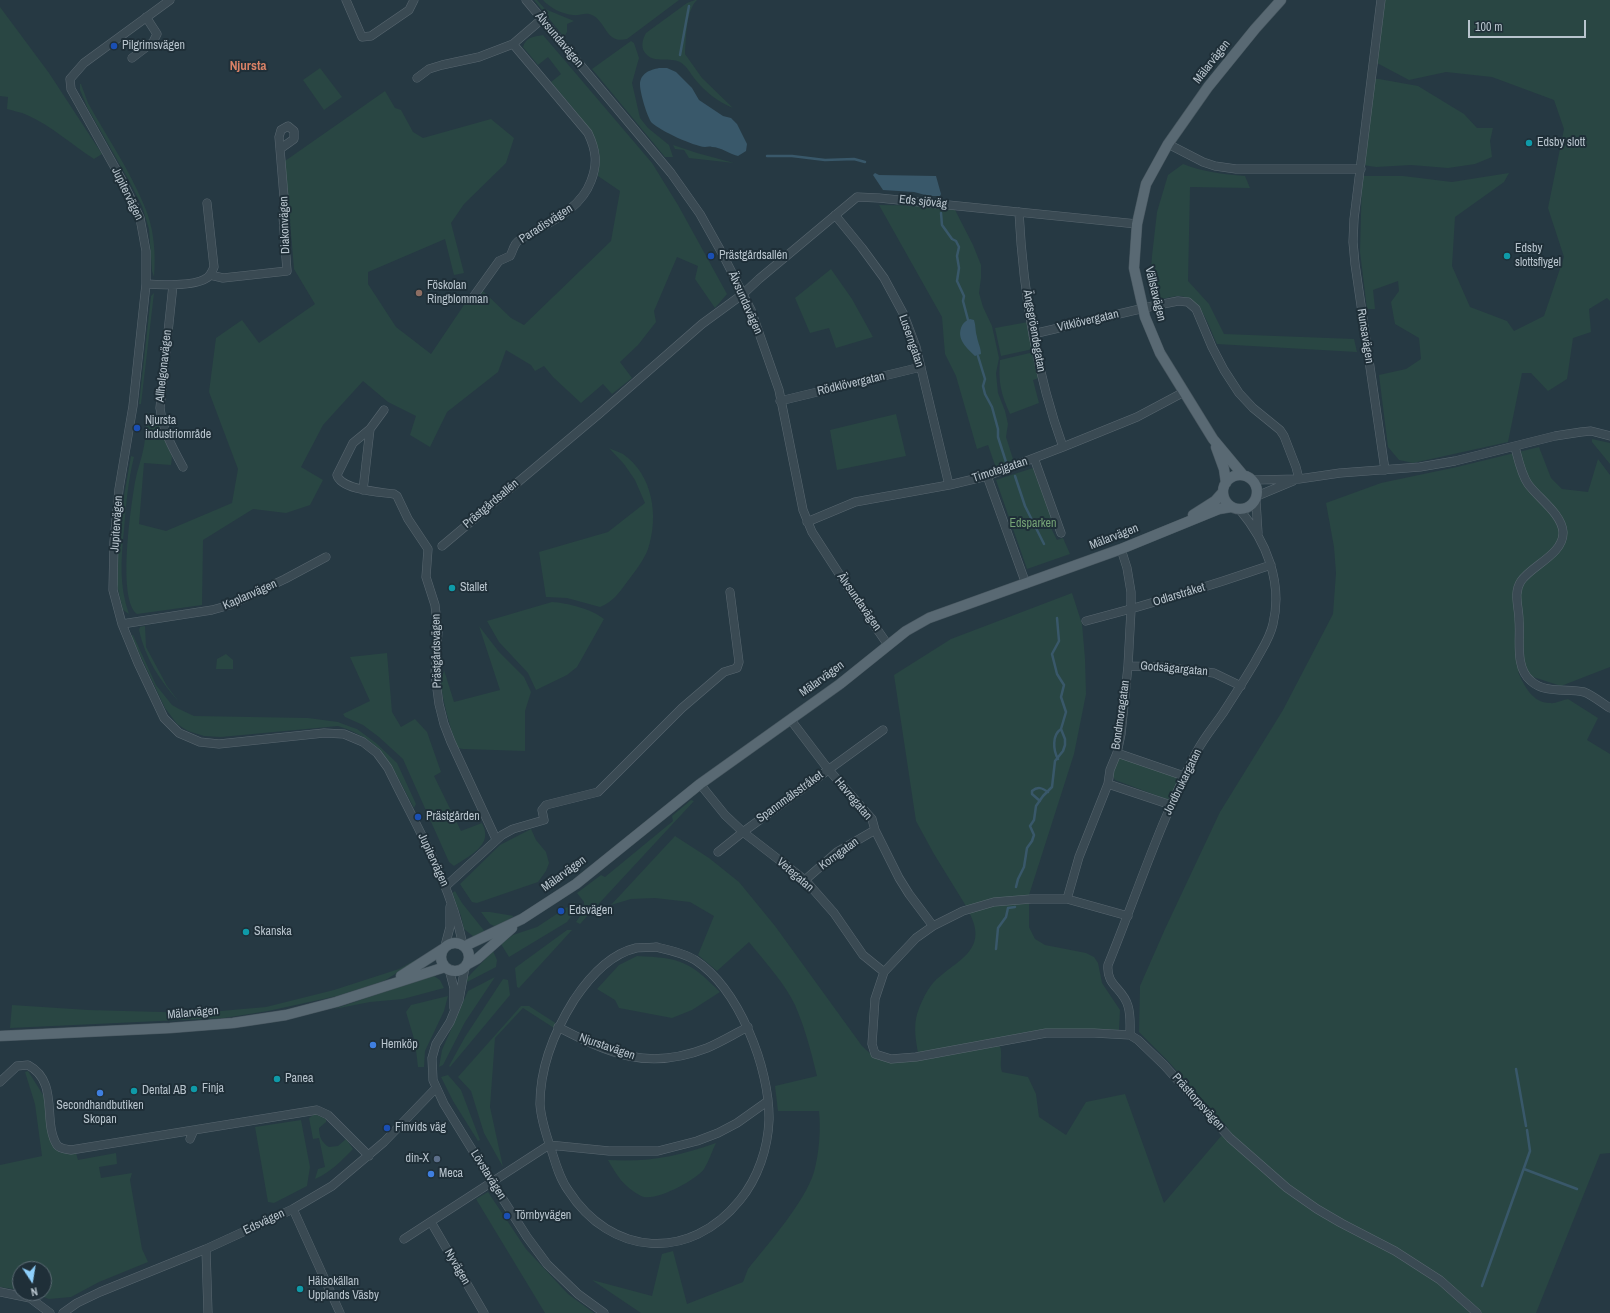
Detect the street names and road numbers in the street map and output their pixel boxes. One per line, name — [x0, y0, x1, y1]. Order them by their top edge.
street label: Älvsundavägen — [532, 10, 586, 70]
street label: Mälarvägen — [1191, 37, 1233, 87]
street label: Jupitervägen — [108, 165, 146, 223]
street label: Eds sjöväg — [898, 192, 948, 212]
street label: Diakonvägen — [277, 196, 293, 254]
street label: Paradisvägen — [517, 201, 575, 247]
street label: Vällstavägen — [1141, 265, 1169, 323]
street label: Älvsundavägen — [725, 269, 765, 337]
street label: Ängsgröendegatan — [1020, 289, 1048, 373]
street label: Vitklövergatan — [1056, 307, 1120, 335]
street label: Runsavägen — [1354, 308, 1376, 364]
street label: Luserngatan — [895, 313, 927, 369]
street label: Allhelgonavägen — [153, 329, 175, 403]
street label: Rödklövergatan — [816, 369, 886, 399]
street label: Timotejgatan — [971, 454, 1029, 486]
street label: Prästgårdsallén — [460, 477, 522, 531]
street label: Jupitervägen — [108, 495, 126, 553]
street label: Mälarvägen — [1087, 521, 1141, 553]
street label: Älvsundavägen — [834, 570, 884, 634]
street label: Kaplanvägen — [221, 577, 279, 613]
street label: Odlarstråket — [1151, 580, 1207, 610]
street label: Prästgårdsvägen — [429, 614, 445, 688]
street label: Mälarvägen — [797, 658, 847, 700]
street label: Godsägargatan — [1140, 659, 1208, 679]
street label: Bondmoragatan — [1109, 679, 1133, 751]
street label: Jordbrukargatan — [1161, 747, 1205, 817]
street label: Spannmålsstråket — [754, 768, 826, 826]
street label: Havregatan — [831, 775, 875, 823]
street label: Jupitervägen — [414, 831, 452, 889]
street label: Korngatan — [816, 835, 862, 873]
street label: Mälarvägen — [539, 853, 589, 895]
street label: Vetegatan — [774, 855, 816, 895]
street label: Mälarvägen — [167, 1004, 219, 1022]
street label: Njurstavägen — [577, 1031, 637, 1063]
street label: Prästtorpsvägen — [1169, 1071, 1227, 1133]
street label: Lövstavägen — [467, 1148, 509, 1202]
street label: Edsvägen — [241, 1206, 287, 1238]
street label: Nyvägen — [441, 1247, 473, 1287]

